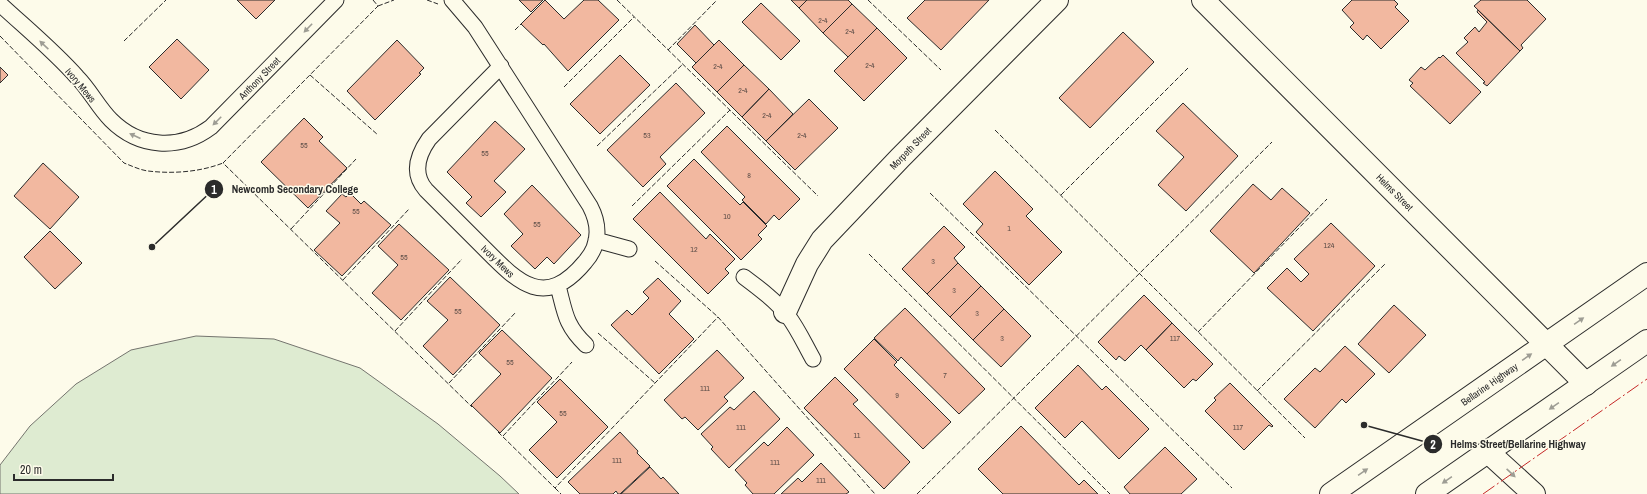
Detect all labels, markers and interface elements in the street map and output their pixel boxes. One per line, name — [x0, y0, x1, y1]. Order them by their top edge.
house number: 2-4 — [818, 15, 828, 25]
one-way arrow — [303, 23, 313, 33]
house number: 2-4 — [845, 26, 855, 36]
one-way arrow — [39, 41, 49, 50]
street label: Anthony Street — [235, 54, 283, 103]
house number: 2-4 — [865, 60, 875, 70]
house number: 2-4 — [713, 61, 723, 71]
street label: Ivory Mews — [62, 65, 99, 105]
house number: 2-4 — [738, 85, 748, 95]
house number: 2-4 — [762, 110, 772, 120]
one-way arrow — [212, 116, 222, 126]
street label: Morpeth Street — [887, 124, 934, 172]
house number: 53 — [643, 130, 651, 140]
house number: 2-4 — [797, 130, 807, 140]
one-way arrow — [130, 133, 141, 139]
house number: 55 — [300, 140, 308, 150]
house number: 55 — [481, 148, 489, 158]
house number: 8 — [747, 170, 751, 180]
street label: Helms Street — [1373, 171, 1417, 214]
callout: Newcomb Secondary College — [204, 178, 366, 201]
text: 1 — [211, 182, 217, 198]
text: Newcomb Secondary College — [232, 182, 358, 196]
house number: 55 — [352, 206, 360, 216]
house number: 10 — [723, 211, 731, 221]
house number: 55 — [533, 219, 541, 229]
house number: 1 — [1007, 223, 1011, 233]
house number: 124 — [1324, 240, 1335, 250]
street label: Ivory Mews — [478, 242, 517, 280]
house number: 12 — [690, 244, 698, 254]
house number: 55 — [400, 252, 408, 262]
house number: 3 — [931, 256, 935, 266]
house number: 3 — [952, 285, 956, 295]
house number: 55 — [454, 306, 462, 316]
house number: 3 — [975, 308, 979, 318]
one-way arrow — [1573, 317, 1584, 325]
house number: 3 — [1000, 333, 1004, 343]
house number: 117 — [1170, 333, 1181, 343]
one-way arrow — [1522, 353, 1532, 361]
house number: 55 — [506, 357, 514, 367]
street label: Bellarine Highway — [1458, 359, 1521, 409]
one-way arrow — [1611, 359, 1622, 367]
house number: 7 — [943, 370, 947, 380]
house number: 111 — [700, 383, 710, 393]
house number: 9 — [895, 390, 899, 400]
one-way arrow — [1548, 402, 1559, 410]
house number: 55 — [559, 408, 567, 418]
house number: 111 — [736, 422, 746, 432]
house number: 117 — [1233, 422, 1244, 432]
house number: 11 — [854, 430, 861, 440]
callout: Helms Street/Bellarine Highway — [1423, 433, 1594, 456]
text: 2 — [1430, 437, 1436, 453]
text: Helms Street/Bellarine Highway — [1450, 437, 1586, 451]
house number: 111 — [612, 455, 622, 465]
scale bar — [14, 456, 113, 482]
house number: 111 — [770, 457, 780, 467]
text: 20 m — [20, 462, 42, 478]
one-way arrow — [1357, 468, 1368, 476]
one-way arrow — [1506, 468, 1516, 478]
house number: 111 — [816, 475, 826, 485]
one-way arrow — [1442, 476, 1452, 484]

